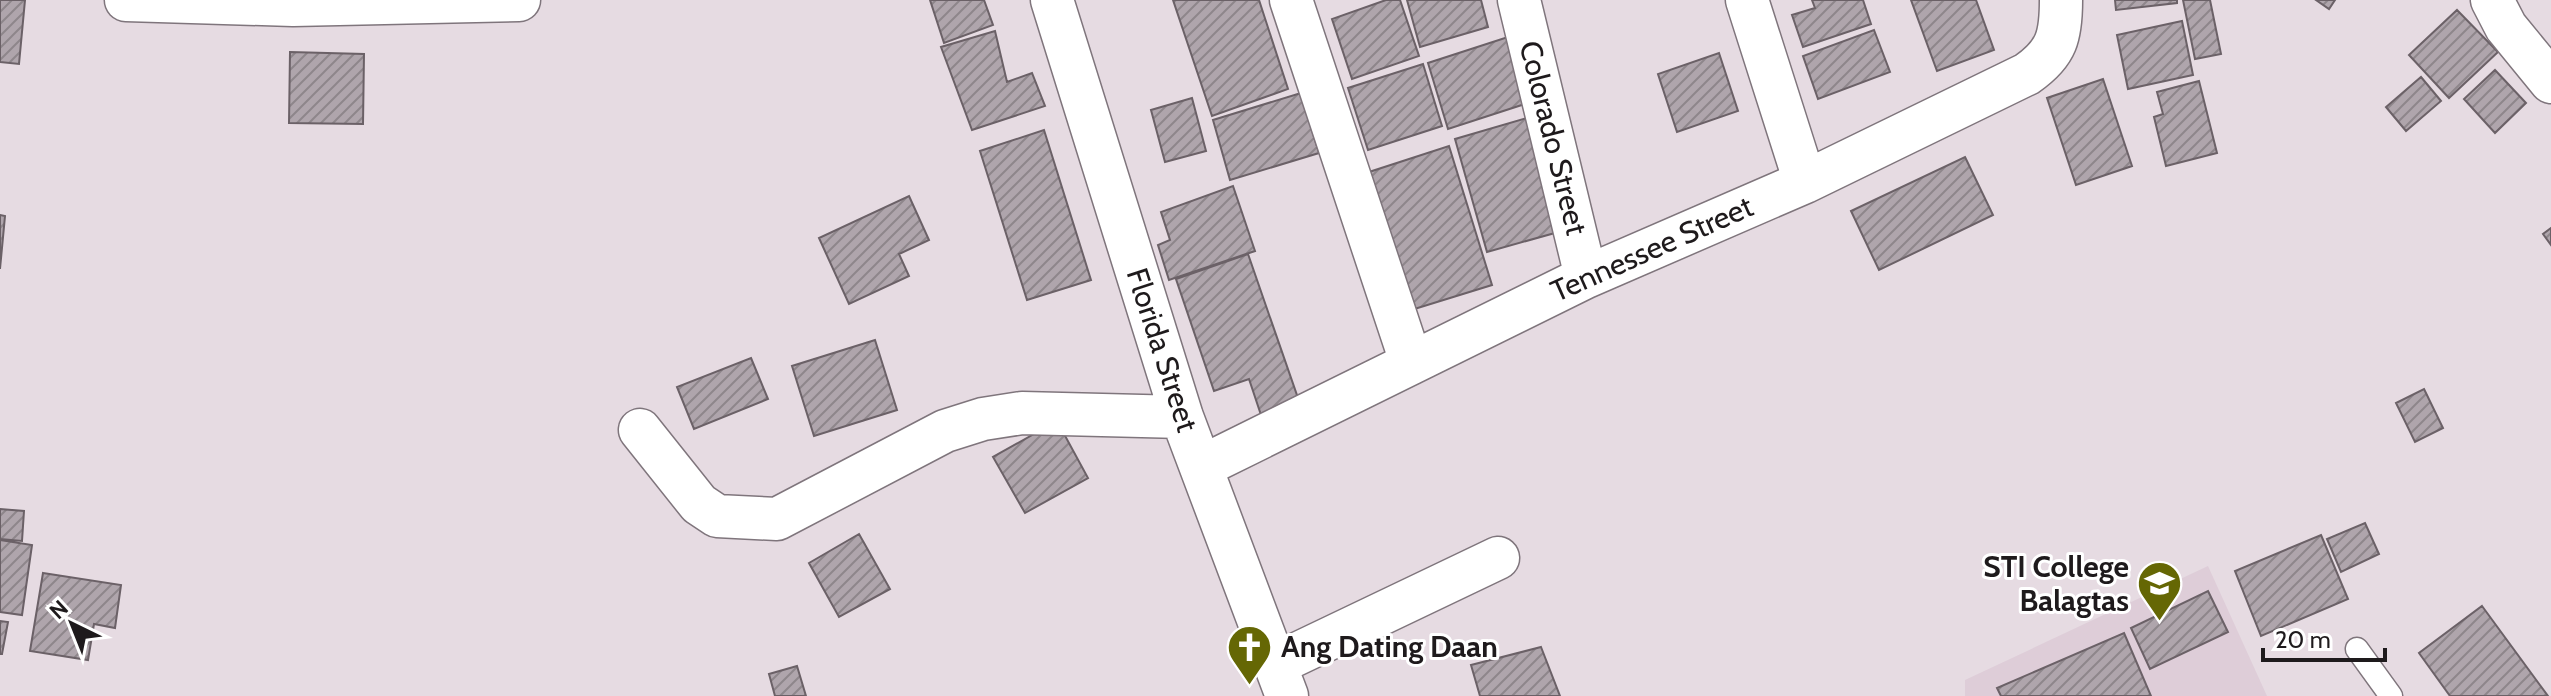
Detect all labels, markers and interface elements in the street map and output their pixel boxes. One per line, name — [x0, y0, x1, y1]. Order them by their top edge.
street label: Colorado Street — [1512, 37, 1595, 239]
street label: Tennessee Street — [1545, 187, 1759, 310]
street label: Florida Street — [1119, 263, 1206, 436]
place label: STI College Balagtas — [1983, 548, 2129, 619]
school or university icon: STI College Balagtas — [2136, 560, 2184, 623]
north arrow — [32, 584, 112, 664]
text: N — [44, 595, 74, 625]
scale bar — [2263, 612, 2385, 662]
church icon: Ang Dating Daan — [1226, 623, 1274, 686]
text: 20 m — [2275, 625, 2331, 654]
place label: Ang Dating Daan — [1281, 628, 1498, 665]

